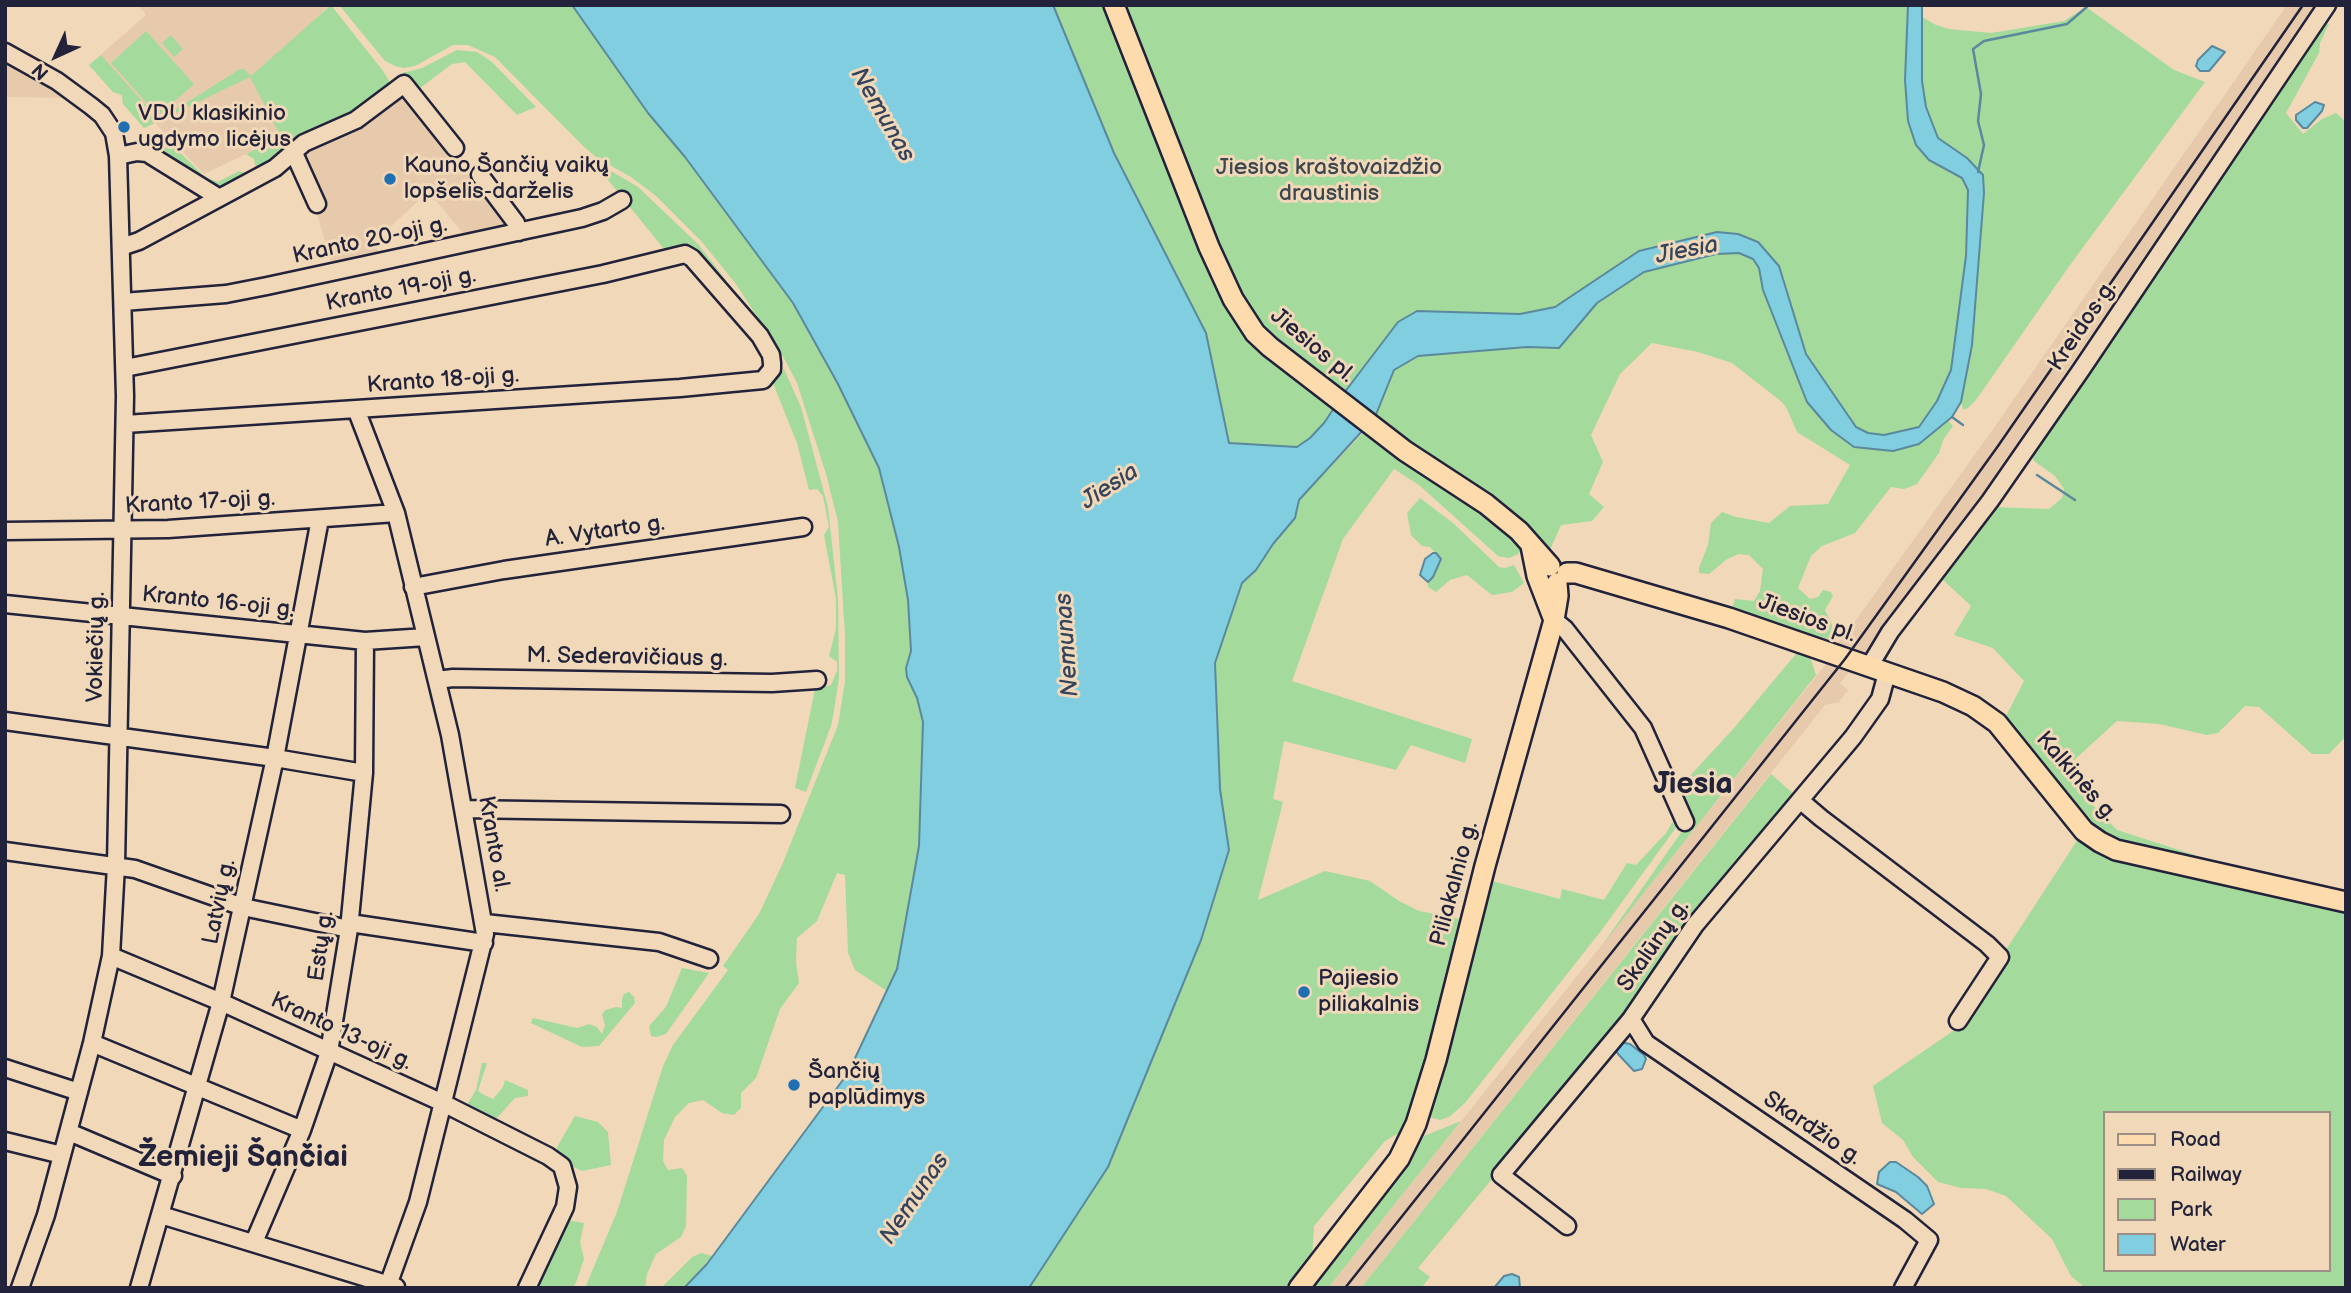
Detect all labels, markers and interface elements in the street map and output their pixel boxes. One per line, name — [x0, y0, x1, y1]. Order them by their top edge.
north arrow — [21, 21, 91, 91]
text: N — [28, 58, 54, 84]
water label: Nemunas — [844, 63, 920, 167]
place label: VDU klasikinio ugdymo licėjus — [138, 100, 291, 154]
marker: VDU klasikinio ugdymo licėjus — [116, 119, 132, 135]
place label: Kauno Šančių vaikų lopšelis-darželis — [404, 152, 609, 206]
park label: Jiesios kraštovaizdžio draustinis — [1216, 154, 1442, 208]
marker: Kauno Šančių vaikų lopšelis-darželis — [382, 171, 398, 187]
street label: Kranto 20-oji g. — [290, 211, 450, 271]
water label: Jiesia — [1653, 231, 1721, 271]
street label: Kranto 19-oji g. — [324, 262, 478, 318]
street label: Kreidos g. — [2043, 275, 2123, 377]
street label: Jiesios pl. — [1264, 303, 1360, 389]
street label: Kranto 18-oji g. — [366, 362, 520, 400]
water label: Jiesia — [1076, 458, 1144, 516]
street label: Kranto 17-oji g. — [124, 485, 276, 521]
street label: A. Vytarto g. — [543, 510, 667, 554]
street label: Kranto 16-oji g. — [140, 581, 296, 625]
street label: Jiesios pl. — [1754, 589, 1860, 649]
street label: Vokiečių g. — [82, 591, 112, 703]
water label: Nemunas — [1050, 592, 1086, 698]
street label: M. Sederavičiaus g. — [526, 642, 728, 674]
street label: Kalkinės g. — [2029, 726, 2123, 828]
district label: Jiesia — [1653, 767, 1733, 803]
street label: Kranto al. — [471, 794, 515, 894]
street label: Piliakalnio g. — [1425, 819, 1485, 949]
street label: Latvių g. — [198, 857, 242, 947]
street label: Skalūnų g. — [1612, 895, 1696, 997]
street label: Estų g. — [303, 909, 341, 983]
place label: Pajiesio piliakalnis — [1318, 965, 1419, 1019]
marker: Pajiesio piliakalnis — [1296, 984, 1312, 1000]
street label: Kranto 13-oji g. — [266, 987, 416, 1077]
place label: Šančių paplūdimys — [808, 1058, 925, 1112]
marker: Šančių paplūdimys — [786, 1077, 802, 1093]
street label: Skardžio g. — [1758, 1086, 1866, 1172]
legend — [2102, 1111, 2330, 1272]
text: Road — [2170, 1127, 2221, 1152]
district label: Žemieji Šančiai — [138, 1140, 348, 1176]
water label: Nemunas — [874, 1148, 956, 1250]
text: Railway — [2170, 1162, 2242, 1187]
text: Park — [2170, 1197, 2212, 1222]
text: Water — [2170, 1232, 2226, 1257]

